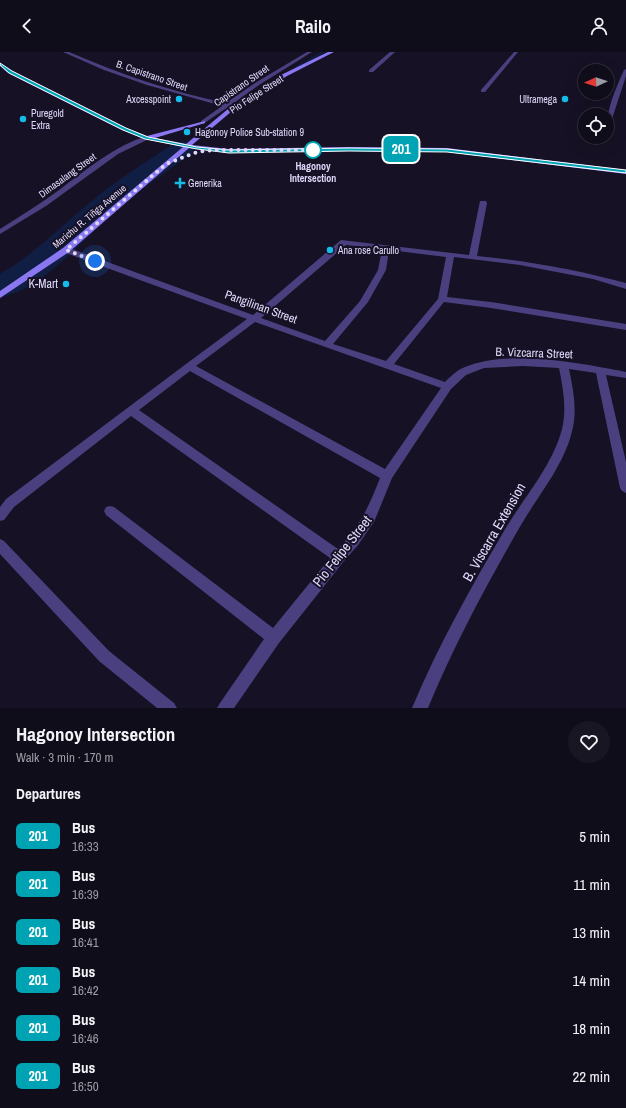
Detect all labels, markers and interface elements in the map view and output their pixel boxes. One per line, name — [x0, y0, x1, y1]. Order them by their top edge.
text: Railo — [295, 14, 331, 39]
icon: back — [16, 15, 38, 37]
icon: person — [588, 15, 610, 37]
street label: B. Capistrano Street — [115, 57, 190, 94]
street label: Capistrano Street — [211, 61, 272, 109]
north arrow — [578, 64, 614, 100]
map controls — [578, 64, 614, 144]
street label: Pio Felipe Street — [227, 72, 286, 117]
place label: Axcesspoint — [125, 93, 172, 106]
place label: Ultramega — [519, 93, 557, 106]
marker: Axcesspoint — [174, 94, 184, 104]
marker: Ultramega — [560, 94, 570, 104]
place label: Puregold Extra — [31, 107, 64, 132]
button: locate — [578, 108, 614, 144]
marker: Puregold Extra — [18, 114, 28, 124]
place label: Hagonoy Police Sub-station 9 — [195, 126, 304, 139]
marker: Hagonoy Police Sub-station 9 — [182, 127, 192, 137]
line badge: 201 — [378, 136, 424, 162]
text: 201 — [391, 140, 411, 158]
marker: Hagonoy Intersection — [304, 141, 322, 159]
street label: Dimasalang Street — [36, 150, 99, 201]
place label: Hagonoy Intersection — [290, 160, 336, 185]
place label: Generika — [188, 177, 222, 190]
marker: Generika — [175, 178, 185, 188]
street label: Marichu R. Tiñga Avenue — [50, 181, 129, 251]
place label: Ana rose Carullo — [337, 244, 400, 257]
marker: Ana rose Carullo — [325, 245, 335, 255]
your location — [85, 251, 105, 271]
place label: K-Mart — [28, 276, 58, 292]
marker: K-Mart — [61, 279, 71, 289]
street label: Pangilinan Street — [223, 286, 300, 328]
street label: B. Vizcarra Street — [495, 344, 573, 362]
street label: B. Viscarra Extension — [458, 480, 530, 584]
street label: Pio Felipe Street — [309, 512, 375, 590]
text: Hagonoy Intersection — [16, 721, 175, 747]
button: heart — [568, 721, 610, 763]
text: Walk · 3 min · 170 m — [16, 749, 113, 766]
text: Departures — [16, 783, 81, 804]
text: Bus — [72, 817, 95, 838]
text: 5 min — [579, 826, 610, 847]
text: 201 — [28, 827, 48, 845]
text: 16:33 — [72, 838, 99, 855]
text: Bus — [72, 865, 95, 886]
text: 11 min — [573, 874, 610, 895]
text: 201 — [28, 875, 48, 893]
text: 16:39 — [72, 886, 99, 903]
text: Bus — [72, 913, 95, 934]
text: 13 min — [572, 922, 610, 943]
text: 201 — [28, 923, 48, 941]
text: 16:41 — [72, 934, 99, 951]
text: Bus — [72, 961, 95, 982]
text: 14 min — [572, 970, 610, 991]
text: 201 — [28, 971, 48, 989]
text: 16:42 — [72, 982, 99, 999]
text: Bus — [72, 1009, 95, 1030]
text: 18 min — [572, 1018, 610, 1039]
text: 201 — [28, 1019, 48, 1037]
text: 16:46 — [72, 1030, 99, 1047]
text: Bus — [72, 1057, 95, 1078]
text: 22 min — [572, 1066, 610, 1087]
text: 201 — [28, 1067, 48, 1085]
text: 16:50 — [72, 1078, 99, 1095]

